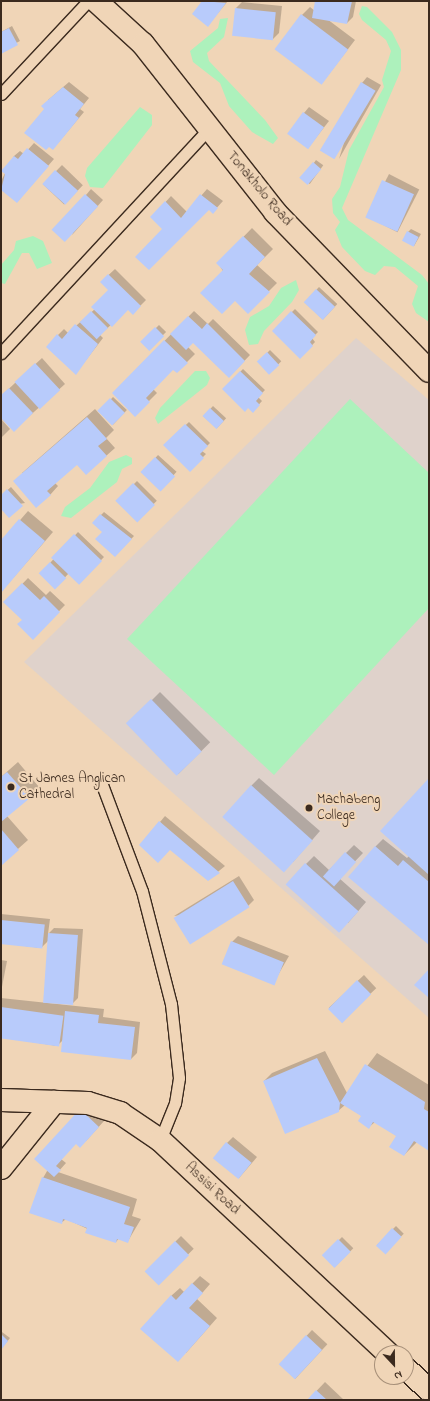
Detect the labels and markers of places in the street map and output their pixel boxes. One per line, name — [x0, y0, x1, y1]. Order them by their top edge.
place label: St James Anglican Cathedral — [19, 771, 125, 804]
marker: St James Anglican Cathedral — [6, 782, 16, 792]
place label: Machabeng College — [317, 792, 380, 824]
marker: Machabeng College — [304, 803, 314, 813]

